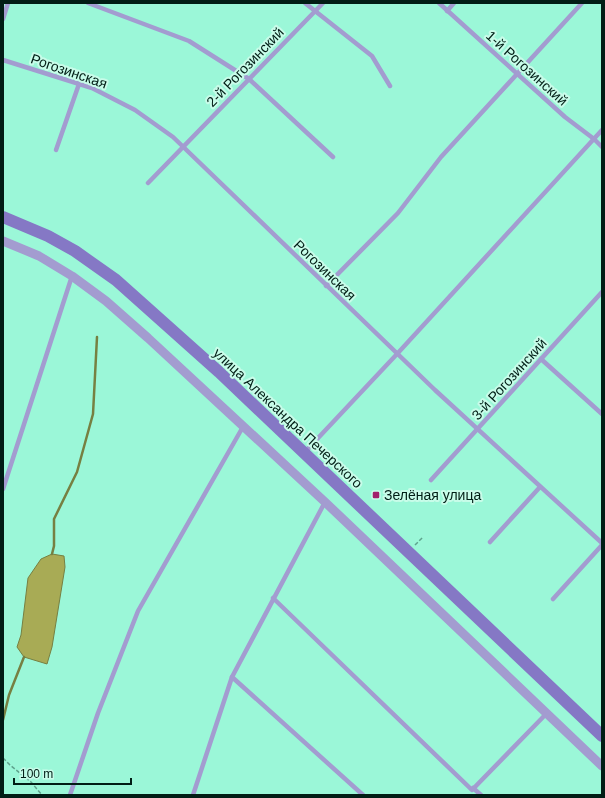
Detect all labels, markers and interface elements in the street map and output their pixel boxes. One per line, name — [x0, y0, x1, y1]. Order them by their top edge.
street label: 2-й Рогозинский — [203, 24, 287, 110]
street label: 1-й Рогозинский — [483, 27, 571, 109]
street label: Рогозинская — [29, 50, 109, 92]
street label: Рогозинская — [291, 237, 359, 303]
street label: 3-й Рогозинский — [468, 335, 550, 423]
street label: улица Александра Печерского — [210, 345, 366, 492]
place label: Зелёная улица — [384, 487, 481, 503]
marker: Зелёная улица — [371, 490, 381, 500]
scale bar — [14, 760, 131, 786]
text: 100 m — [20, 767, 53, 781]

